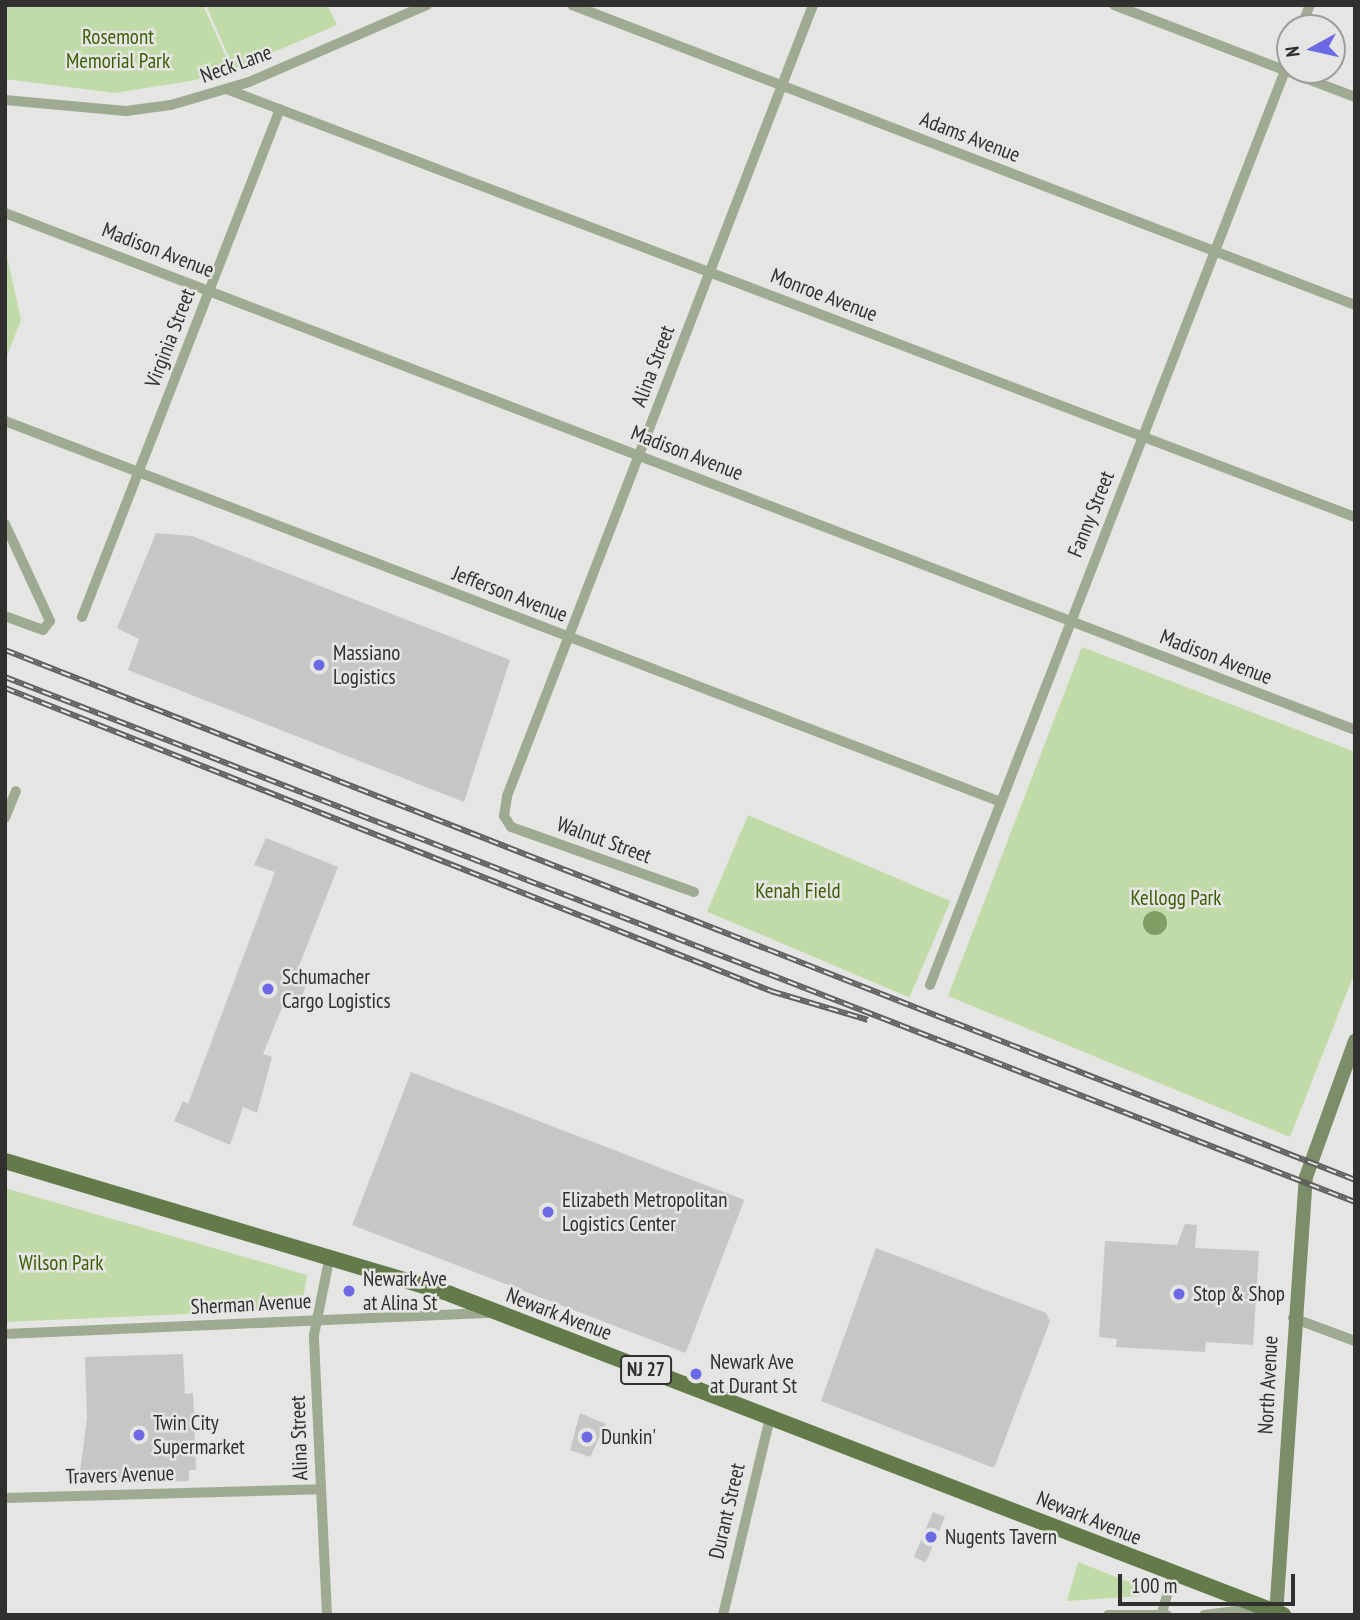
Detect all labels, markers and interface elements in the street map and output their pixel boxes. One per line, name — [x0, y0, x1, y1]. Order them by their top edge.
north arrow — [1276, 14, 1346, 84]
park label: Rosemont Memorial Park — [66, 24, 170, 74]
street label: Neck Lane — [197, 39, 275, 89]
text: N — [1280, 45, 1305, 58]
street label: Adams Avenue — [916, 106, 1024, 168]
street label: Madison Avenue — [98, 217, 218, 283]
street label: Monroe Avenue — [767, 263, 881, 327]
street label: Virginia Street — [140, 285, 200, 391]
street label: Alina Street — [626, 322, 680, 410]
street label: Madison Avenue — [627, 420, 747, 486]
street label: Fanny Street — [1062, 467, 1120, 561]
street label: Jefferson Avenue — [449, 560, 571, 628]
street label: Madison Avenue — [1156, 624, 1276, 690]
place label: Massiano Logistics — [333, 640, 400, 690]
marker: Massiano Logistics — [311, 657, 327, 673]
street label: Walnut Street — [553, 811, 655, 869]
park label: Kenah Field — [755, 878, 841, 904]
park label: Kellogg Park — [1131, 885, 1221, 911]
place label: Schumacher Cargo Logistics — [282, 964, 391, 1014]
marker: Schumacher Cargo Logistics — [260, 981, 276, 997]
place label: Elizabeth Metropolitan Logistics Center — [562, 1187, 727, 1237]
marker: Elizabeth Metropolitan Logistics Center — [540, 1204, 556, 1220]
park label: Wilson Park — [19, 1250, 103, 1276]
place label: Newark Ave at Alina St — [363, 1266, 448, 1316]
place label: Stop & Shop — [1193, 1281, 1285, 1307]
street label: Newark Avenue — [502, 1282, 616, 1346]
marker: Newark Ave at Alina St — [341, 1283, 357, 1299]
marker: Stop & Shop — [1171, 1286, 1187, 1302]
street label: Sherman Avenue — [190, 1288, 312, 1320]
street label: North Avenue — [1253, 1335, 1283, 1435]
place label: Newark Ave at Durant St — [710, 1349, 797, 1399]
road number: NJ 27 — [620, 1354, 672, 1386]
marker: Newark Ave at Durant St — [688, 1366, 704, 1382]
street label: Alina Street — [285, 1395, 313, 1481]
place label: Twin City Supermarket — [153, 1410, 245, 1460]
place label: Dunkin' — [601, 1424, 656, 1450]
marker: Twin City Supermarket — [131, 1427, 147, 1443]
marker: Dunkin' — [579, 1429, 595, 1445]
street label: Travers Avenue — [65, 1461, 175, 1489]
street label: Durant Street — [704, 1461, 750, 1561]
street label: Newark Avenue — [1032, 1485, 1146, 1551]
place label: Nugents Tavern — [945, 1524, 1057, 1550]
marker: Nugents Tavern — [923, 1529, 939, 1545]
scale bar — [1122, 1560, 1299, 1604]
text: 100 m — [1131, 1572, 1177, 1599]

